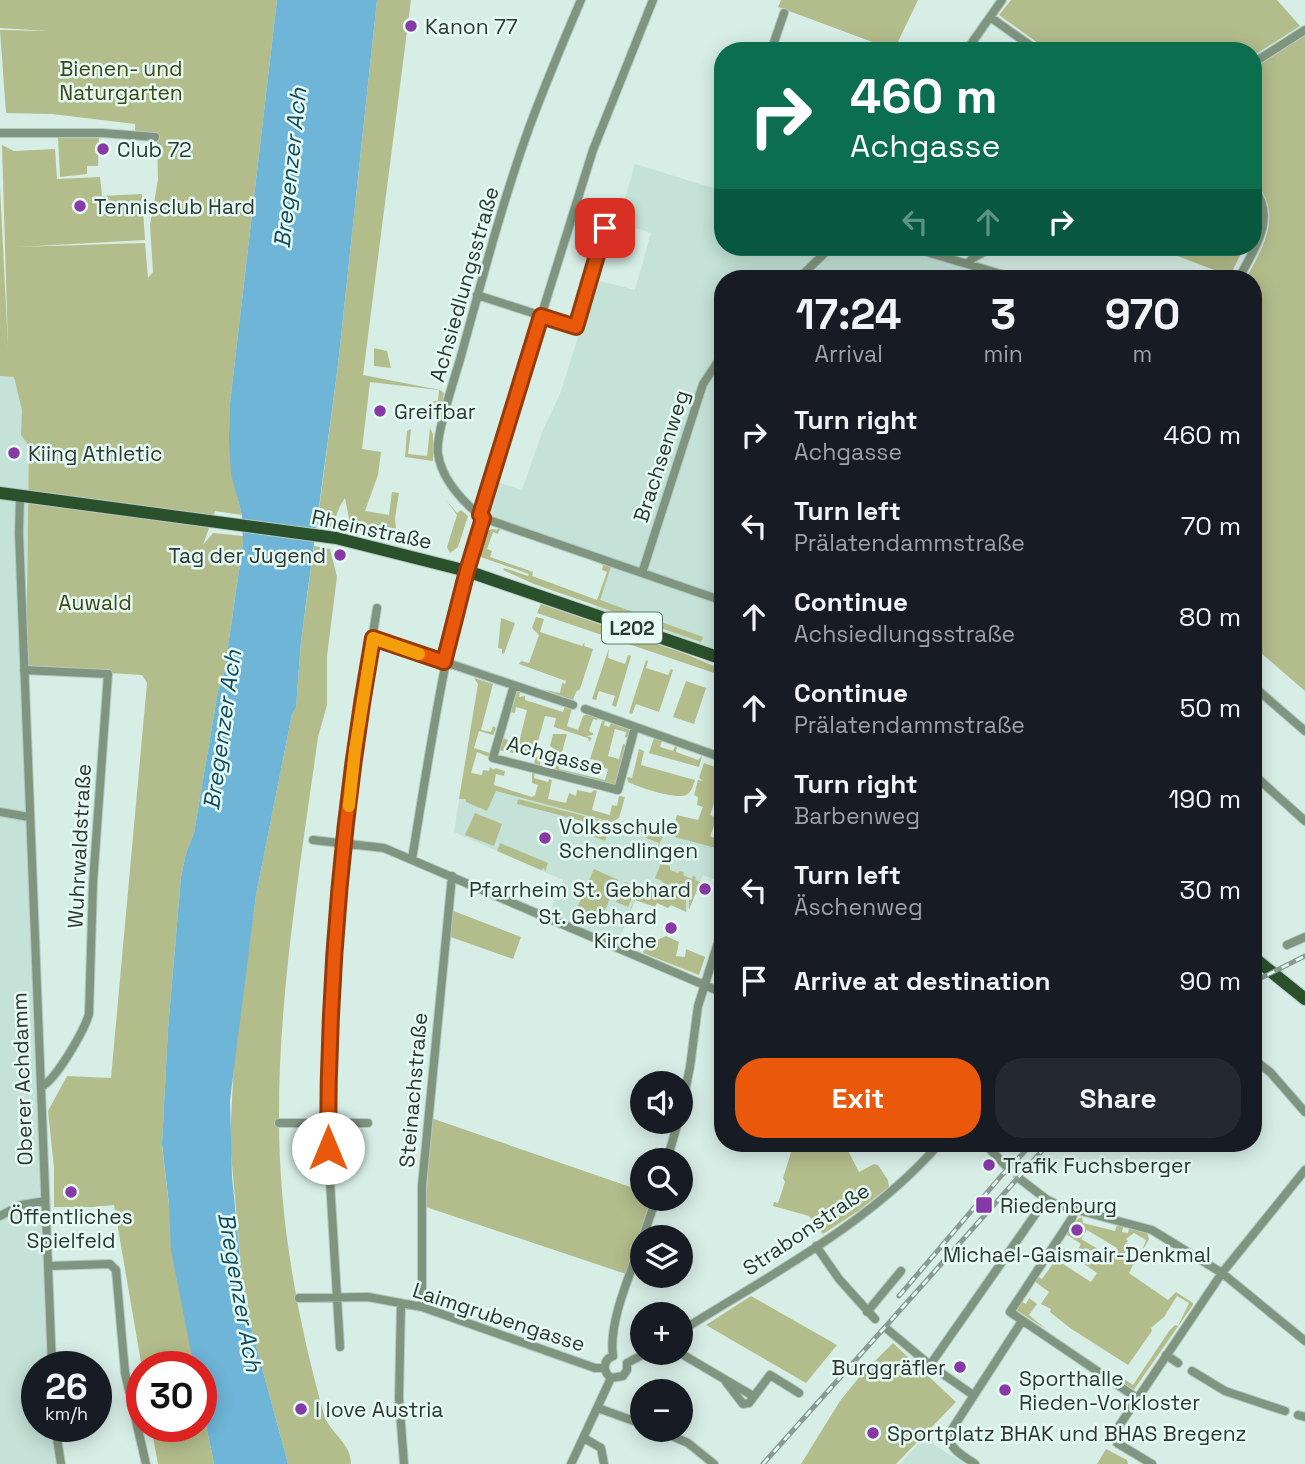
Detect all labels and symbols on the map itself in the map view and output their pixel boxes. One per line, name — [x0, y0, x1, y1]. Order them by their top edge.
place label: Kanon 77 — [425, 13, 518, 40]
marker: Kanon 77 — [403, 18, 419, 34]
park label: Bienen- und Naturgarten — [59, 55, 183, 106]
water label: Bregenzer Ach — [267, 85, 313, 250]
place label: Club 72 — [117, 136, 192, 163]
marker: Club 72 — [95, 141, 111, 157]
street label: Achsiedlungsstraße — [423, 183, 505, 385]
place label: Tennisclub Hard — [94, 193, 255, 220]
marker: Tennisclub Hard — [72, 198, 88, 214]
pin — [575, 198, 635, 258]
street label: Brachsenweg — [627, 386, 695, 526]
place label: Greifbar — [394, 398, 476, 425]
marker: Greifbar — [372, 403, 388, 419]
place label: Kiing Athletic — [28, 440, 162, 467]
marker: Kiing Athletic — [6, 445, 22, 461]
street label: Rheinstraße — [309, 503, 435, 555]
place label: Tag der Jugend — [168, 542, 326, 569]
marker: Tag der Jugend — [332, 547, 348, 563]
park label: Auwald — [58, 589, 132, 616]
road number: L202 — [602, 612, 662, 643]
water label: Bregenzer Ach — [196, 647, 248, 812]
street label: Achgasse — [504, 729, 606, 781]
street label: Wuhrwaldstraße — [61, 763, 97, 929]
place label: Volksschule Schendlingen — [559, 813, 698, 864]
marker: Volksschule Schendlingen — [537, 830, 553, 846]
place label: Pfarrheim St. Gebhard — [469, 876, 691, 903]
marker: Pfarrheim St. Gebhard — [697, 881, 713, 897]
place label: St. Gebhard Kirche — [539, 903, 657, 954]
marker: St. Gebhard Kirche — [663, 920, 679, 936]
street label: Oberer Achdamm — [5, 992, 39, 1166]
street label: Steinachstraße — [393, 1011, 433, 1169]
position arrow — [291, 1111, 365, 1185]
place label: Trafik Fuchsberger — [1003, 1152, 1191, 1179]
marker: Trafik Fuchsberger — [981, 1157, 997, 1173]
street label: Strabonstraße — [737, 1177, 875, 1281]
marker: Öffentliches Spielfeld — [63, 1184, 79, 1200]
place label: Riedenburg — [1000, 1192, 1117, 1219]
marker: Riedenburg — [974, 1195, 994, 1215]
place label: Öffentliches Spielfeld — [9, 1203, 133, 1254]
water label: Bregenzer Ach — [211, 1210, 269, 1375]
marker: Michael-Gaismair-Denkmal — [1069, 1222, 1085, 1238]
place label: Michael-Gaismair-Denkmal — [943, 1241, 1211, 1268]
street label: Laimgrubengasse — [409, 1276, 589, 1358]
speed limit sign: 30 — [126, 1351, 217, 1442]
place label: Burggräfler — [832, 1354, 946, 1381]
marker: Burggräfler — [952, 1359, 968, 1375]
place label: Sporthalle Rieden-Vorkloster — [1019, 1365, 1200, 1416]
marker: Sporthalle Rieden-Vorkloster — [997, 1382, 1013, 1398]
place label: I love Austria — [315, 1396, 443, 1423]
marker: I love Austria — [293, 1401, 309, 1417]
place label: Sportplatz BHAK und BHAS Bregenz — [887, 1420, 1246, 1447]
marker: Sportplatz BHAK und BHAS Bregenz — [865, 1425, 881, 1441]

